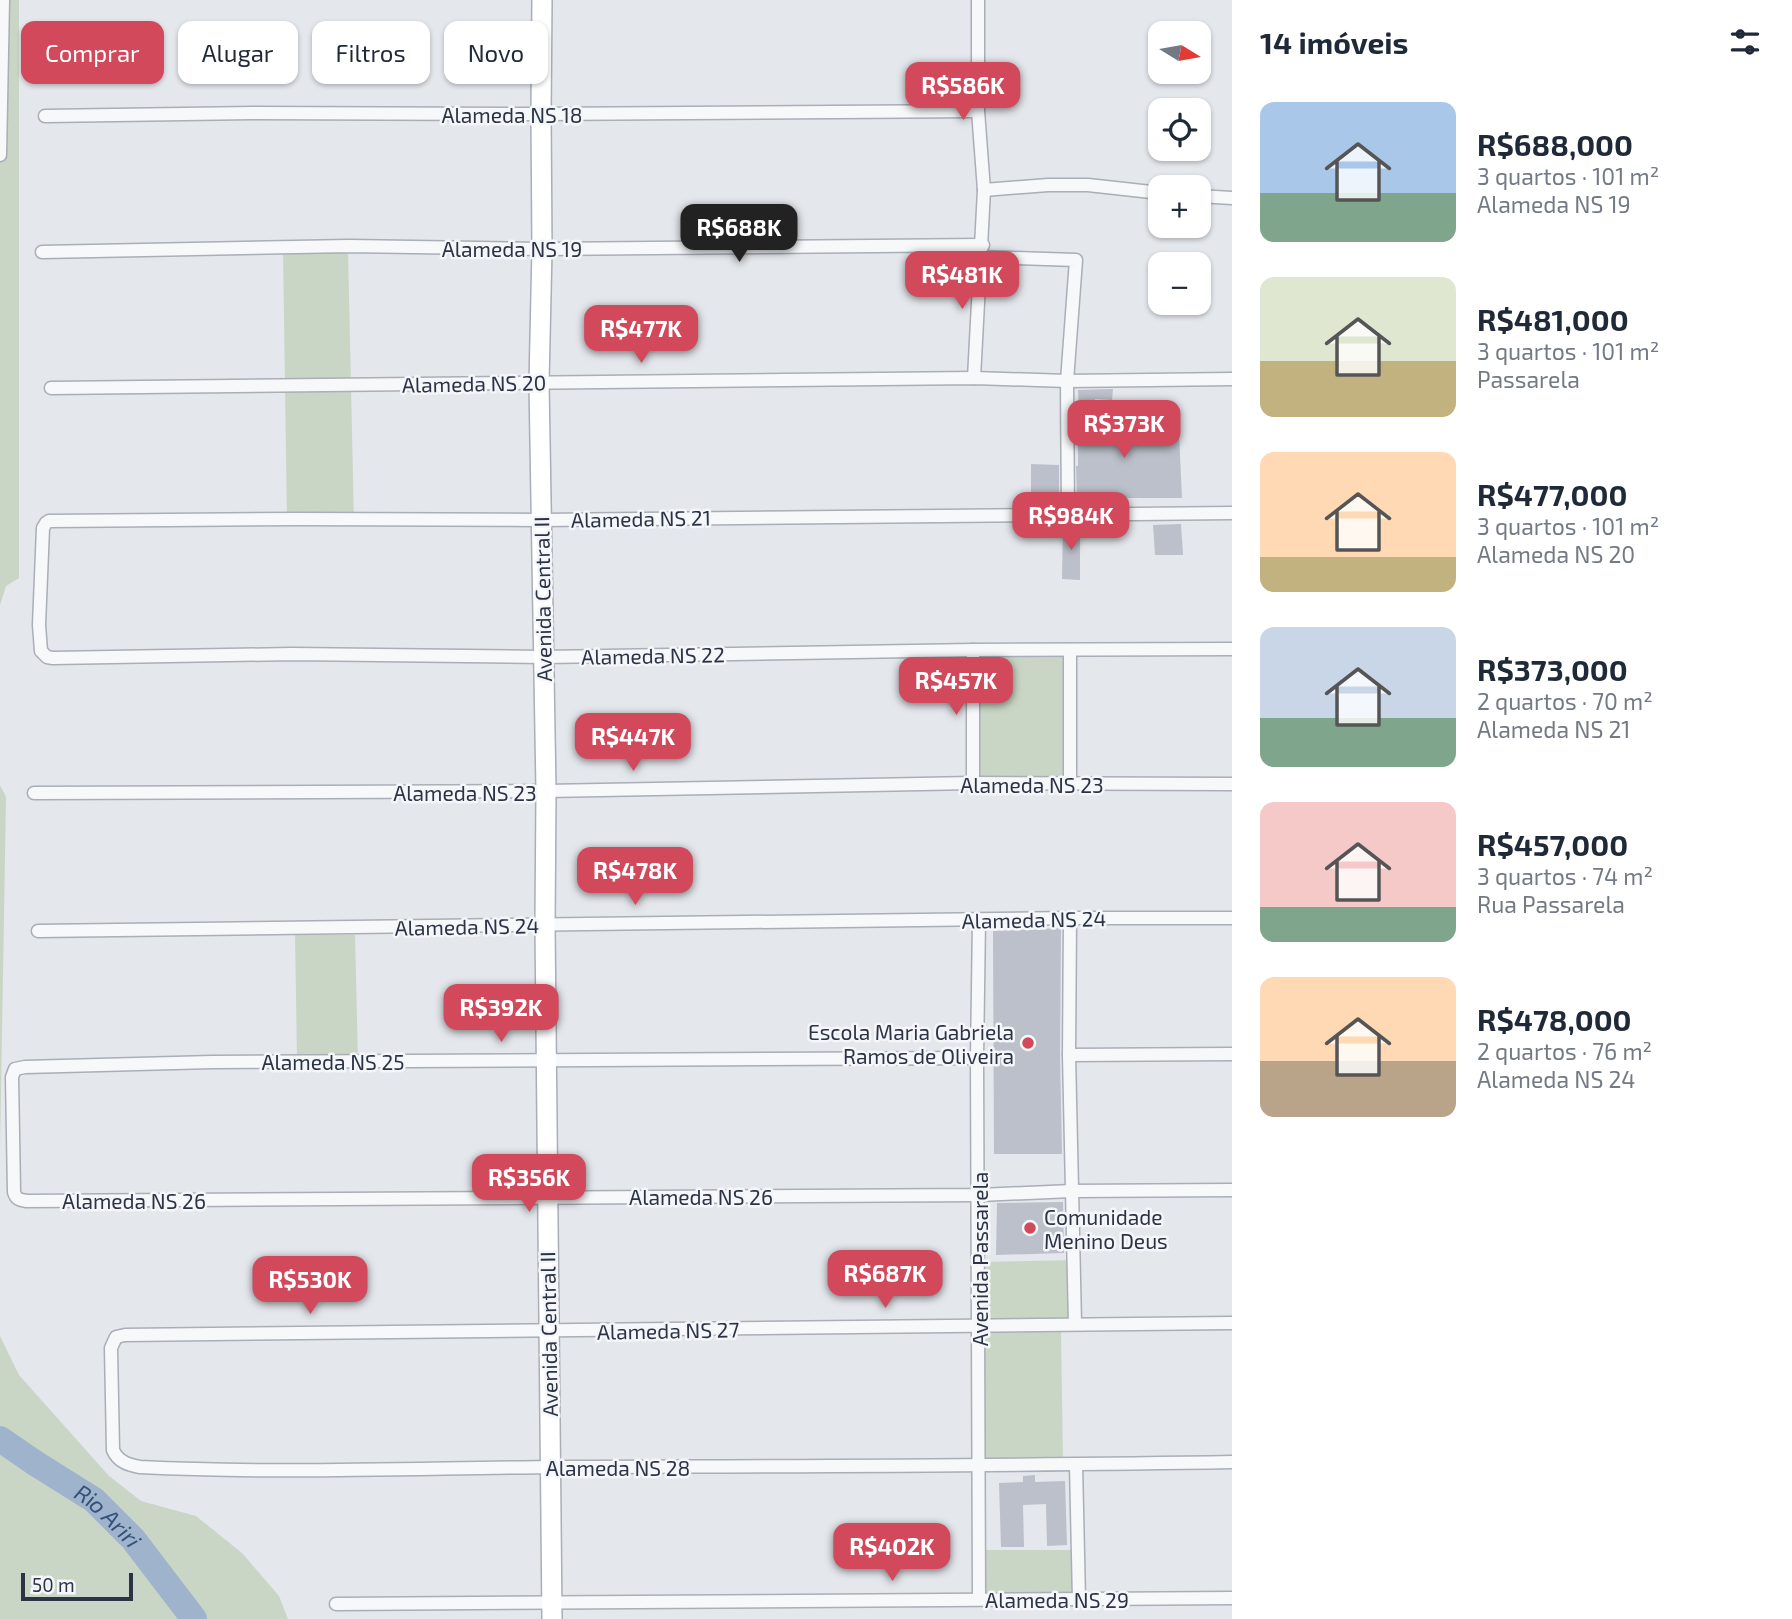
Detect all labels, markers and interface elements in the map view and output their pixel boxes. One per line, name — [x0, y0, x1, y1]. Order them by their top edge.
chip: Comprar — [21, 21, 164, 84]
chip: Alugar — [178, 21, 298, 84]
chip: Filtros — [312, 21, 430, 84]
chip: Novo — [444, 21, 548, 84]
north arrow — [1148, 21, 1211, 84]
map controls — [1148, 21, 1211, 315]
icon: filters — [1726, 23, 1764, 61]
text: 14 imóveis — [1260, 24, 1409, 60]
pin: R$586K — [906, 62, 1020, 122]
text: R$586K — [921, 71, 1005, 99]
button: locate — [1148, 98, 1211, 161]
street label: Alameda NS 18 — [441, 102, 583, 127]
text: R$688,000 — [1477, 126, 1633, 162]
icon: home — [1316, 130, 1400, 214]
text: 3 quartos · 101 m² — [1477, 162, 1659, 190]
button: + — [1148, 175, 1211, 238]
text: Alameda NS 19 — [1477, 190, 1631, 218]
pin: R$688K — [682, 204, 796, 264]
text: R$688K — [696, 213, 782, 241]
street label: Alameda NS 19 — [442, 236, 582, 261]
pin: R$481K — [905, 252, 1019, 311]
button: − — [1148, 252, 1211, 315]
text: R$481K — [921, 260, 1003, 288]
text: R$481,000 — [1477, 301, 1629, 337]
icon: home — [1316, 305, 1400, 389]
pin: R$477K — [584, 306, 698, 365]
text: R$477K — [600, 314, 682, 342]
text: 3 quartos · 101 m² — [1477, 337, 1659, 365]
text: Passarela — [1477, 365, 1580, 393]
street label: Alameda NS 20 — [402, 369, 546, 397]
pin: R$373K — [1067, 400, 1181, 460]
text: R$373K — [1083, 409, 1165, 437]
text: R$477,000 — [1477, 476, 1627, 512]
icon: home — [1316, 480, 1400, 564]
pin: R$984K — [1014, 492, 1128, 552]
text: R$984K — [1028, 501, 1114, 529]
street label: Alameda NS 21 — [571, 504, 711, 532]
text: 3 quartos · 101 m² — [1477, 512, 1659, 540]
street label: Avenida Central II — [528, 516, 556, 682]
text: Alameda NS 20 — [1477, 540, 1635, 568]
street label: Alameda NS 22 — [581, 641, 725, 669]
text: R$373,000 — [1477, 651, 1628, 687]
icon: home — [1316, 655, 1400, 739]
pin: R$457K — [899, 658, 1013, 717]
text: R$457K — [915, 666, 997, 694]
text: 2 quartos · 70 m² — [1477, 687, 1653, 715]
pin: R$447K — [576, 714, 690, 773]
text: Alameda NS 21 — [1477, 715, 1631, 743]
text: R$447K — [591, 722, 675, 750]
street label: Alameda NS 23 — [960, 772, 1104, 797]
street label: Alameda NS 23 — [393, 780, 537, 805]
text: R$457,000 — [1477, 826, 1628, 862]
icon: home — [1316, 830, 1400, 914]
pin: R$478K — [578, 848, 692, 907]
text: R$478K — [593, 856, 677, 884]
text: 3 quartos · 74 m² — [1477, 862, 1653, 890]
text: Rua Passarela — [1477, 890, 1625, 918]
street label: Alameda NS 24 — [961, 905, 1107, 933]
street label: Alameda NS 24 — [394, 912, 540, 940]
pin: R$392K — [444, 984, 558, 1044]
text: R$392K — [460, 993, 542, 1021]
text: R$478,000 — [1477, 1001, 1632, 1037]
icon: home — [1316, 1005, 1400, 1089]
place label: Escola Maria Gabriela Ramos de Oliveira — [808, 1019, 1014, 1068]
marker: Escola Maria Gabriela Ramos de Oliveira — [1020, 1035, 1036, 1051]
text: 2 quartos · 76 m² — [1477, 1037, 1652, 1065]
street label: Alameda NS 25 — [261, 1049, 405, 1074]
text: Alameda NS 24 — [1477, 1065, 1636, 1093]
pin: R$356K — [472, 1154, 586, 1214]
text: R$356K — [488, 1163, 570, 1191]
street label: Avenida Passarela — [967, 1172, 992, 1346]
street label: Alameda NS 26 — [629, 1184, 773, 1209]
street label: Alameda NS 26 — [62, 1188, 206, 1213]
place label: Comunidade Menino Deus — [1044, 1204, 1168, 1253]
marker: Comunidade Menino Deus — [1022, 1220, 1038, 1236]
pin: R$687K — [828, 1250, 942, 1310]
street label: Avenida Central II — [534, 1251, 562, 1417]
pin: R$530K — [253, 1256, 367, 1316]
text: R$687K — [844, 1259, 926, 1287]
text: R$530K — [268, 1265, 352, 1293]
street label: Alameda NS 27 — [597, 1316, 740, 1344]
street label: Alameda NS 28 — [546, 1455, 690, 1480]
water label: Rio Ariri — [70, 1478, 148, 1553]
pin: R$402K — [835, 1524, 949, 1583]
text: R$402K — [849, 1532, 935, 1560]
scale bar — [21, 1570, 133, 1602]
text: 50 m — [32, 1573, 75, 1596]
street label: Alameda NS 29 — [985, 1587, 1129, 1612]

